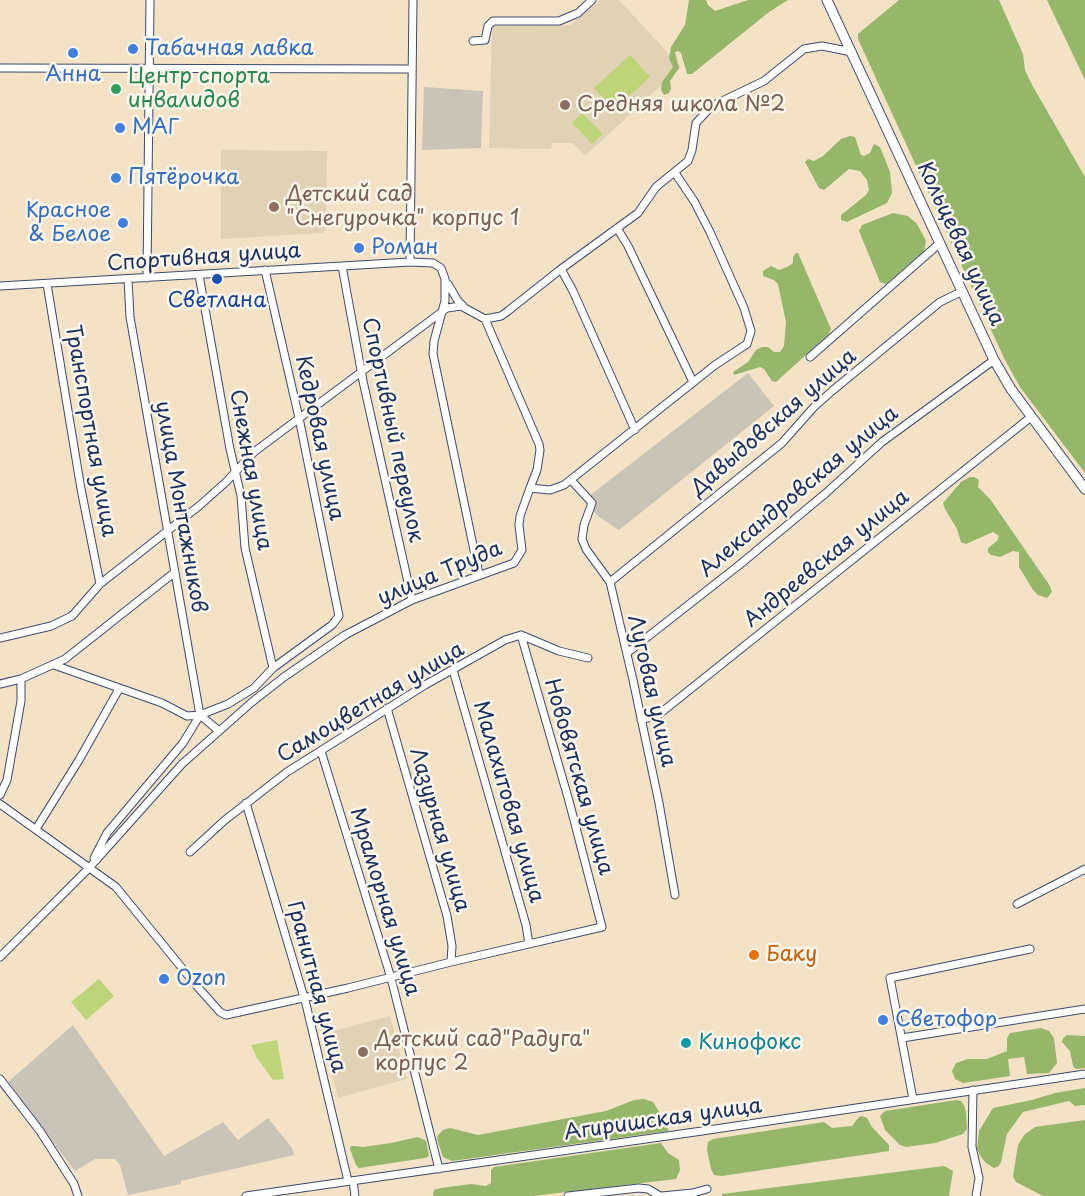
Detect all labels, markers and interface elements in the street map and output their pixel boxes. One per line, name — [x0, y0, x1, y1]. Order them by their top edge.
place label: Табачная лавка — [145, 36, 314, 62]
marker: Табачная лавка — [126, 42, 140, 56]
marker: Анна — [66, 46, 80, 60]
place label: Анна — [45, 62, 101, 88]
place label: Центр спорта инвалидов — [128, 64, 270, 114]
marker: Центр спорта инвалидов — [109, 82, 123, 96]
place label: Средняя школа №2 — [577, 92, 785, 118]
marker: Средняя школа №2 — [558, 98, 572, 112]
place label: МАГ — [132, 115, 179, 141]
marker: МАГ — [113, 121, 127, 135]
street label: Кольцевая улица — [911, 158, 1009, 330]
place label: Пятёрочка — [128, 165, 239, 191]
marker: Пятёрочка — [109, 171, 123, 185]
place label: Детский сад "Снегурочка" корпус 1 — [286, 182, 519, 232]
place label: Красное & Белое — [26, 198, 111, 248]
marker: Детский сад "Снегурочка" корпус 1 — [267, 200, 281, 214]
marker: Красное & Белое — [116, 216, 130, 230]
place label: Роман — [371, 235, 438, 261]
street label: Спортивная улица — [106, 239, 302, 277]
marker: Роман — [352, 241, 366, 255]
marker: Светлана — [210, 272, 224, 286]
place label: Светлана — [168, 288, 266, 314]
street label: Спортивный переулок — [356, 315, 428, 545]
street label: Транспортная улица — [59, 323, 121, 539]
street label: Давыдовская улица — [686, 344, 862, 502]
street label: Кедровая улица — [289, 353, 349, 523]
street label: Снежная улица — [223, 388, 277, 552]
street label: улица Монтажников — [149, 399, 211, 615]
street label: Александровская улица — [694, 401, 904, 583]
street label: Андреевская улица — [740, 485, 914, 633]
street label: улица Труда — [374, 537, 506, 611]
street label: Луговая улица — [621, 613, 681, 769]
street label: Самоцветная улица — [273, 637, 469, 769]
street label: Нововятская улица — [538, 676, 618, 878]
street label: Малахитовая улица — [467, 698, 549, 906]
street label: Лазурная улица — [404, 745, 474, 915]
street label: Мраморная улица — [343, 805, 425, 999]
street label: Гранитная улица — [281, 898, 351, 1076]
place label: Баку — [766, 942, 817, 968]
marker: Баку — [747, 948, 761, 962]
place label: Ozon — [176, 966, 226, 992]
marker: Ozon — [157, 972, 171, 986]
place label: Светофор — [895, 1007, 997, 1033]
marker: Светофор — [876, 1013, 890, 1027]
place label: Детский сад"Радуга" корпус 2 — [375, 1027, 591, 1077]
place label: Кинофокс — [698, 1030, 801, 1056]
marker: Кинофокс — [679, 1036, 693, 1050]
marker: Детский сад"Радуга" корпус 2 — [356, 1045, 370, 1059]
street label: Агиришская улица — [562, 1094, 764, 1146]

